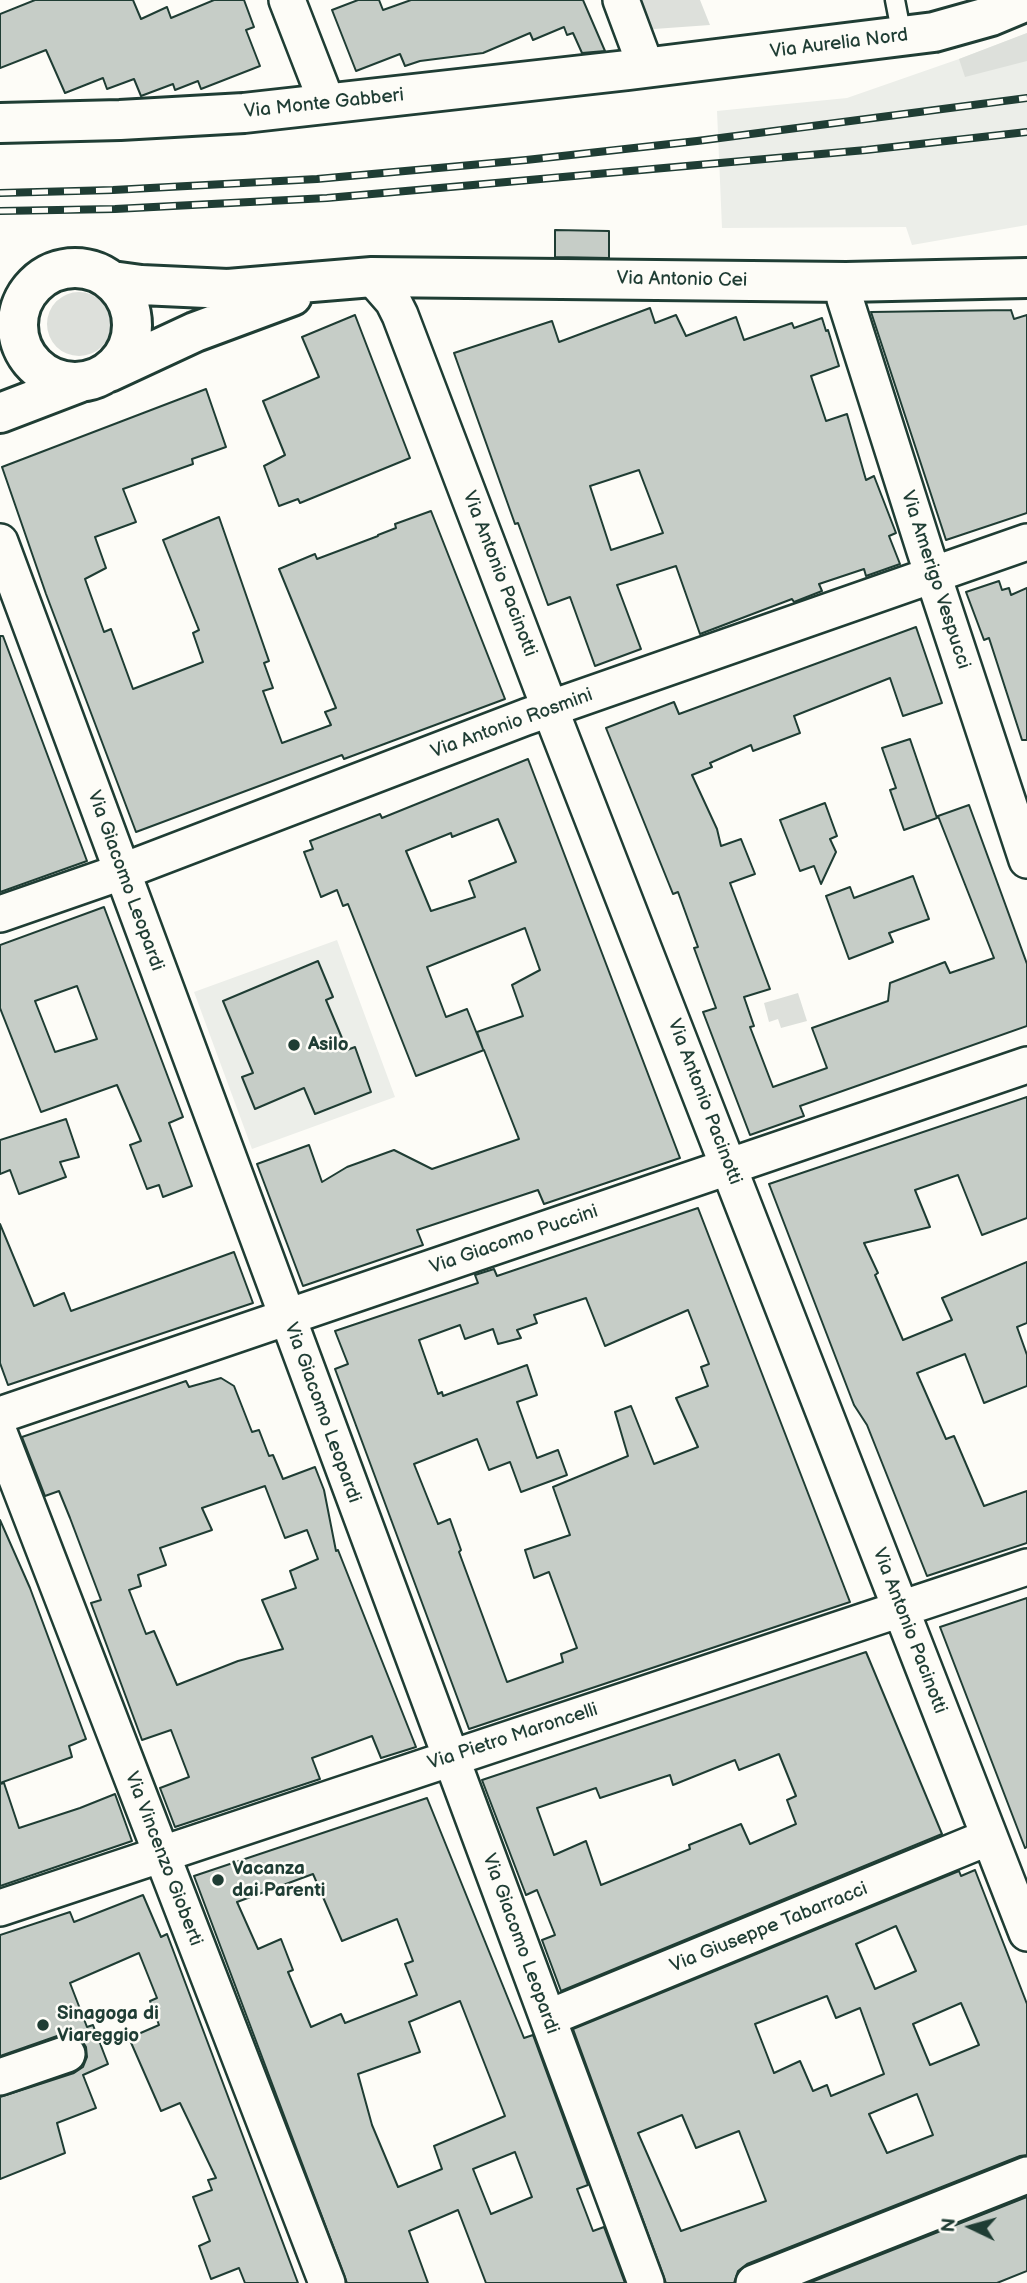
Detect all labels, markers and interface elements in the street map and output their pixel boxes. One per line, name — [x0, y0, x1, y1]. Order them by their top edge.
street label: Via Aurelia Nord — [769, 24, 909, 64]
street label: Via Monte Gabberi — [243, 84, 405, 124]
street label: Via Antonio Cei — [616, 267, 748, 293]
street label: Via Antonio Pacinotti — [457, 488, 541, 660]
street label: Via Amerigo Vespucci — [895, 488, 975, 672]
street label: Via Antonio Rosmini — [428, 684, 596, 764]
street label: Via Giacomo Leopardi — [82, 788, 168, 974]
street label: Via Antonio Pacinotti — [662, 1016, 746, 1188]
place label: Asilo — [308, 1034, 349, 1056]
marker: Asilo — [286, 1037, 302, 1053]
street label: Via Giacomo Puccini — [427, 1201, 601, 1279]
street label: Via Giacomo Leopardi — [279, 1320, 365, 1506]
street label: Via Antonio Pacinotti — [867, 1545, 951, 1717]
street label: Via Pietro Maroncelli — [425, 1699, 601, 1775]
street label: Via Vincenzo Gioberti — [119, 1769, 207, 1949]
street label: Via Giacomo Leopardi — [477, 1851, 563, 2037]
place label: Vacanza dai Parenti — [232, 1858, 325, 1902]
marker: Vacanza dai Parenti — [210, 1872, 226, 1888]
street label: Via Giuseppe Tabarracci — [667, 1878, 871, 1978]
place label: Sinagoga di Viareggio — [57, 2003, 159, 2047]
marker: Sinagoga di Viareggio — [35, 2017, 51, 2033]
north arrow — [936, 2192, 1006, 2262]
text: N — [938, 2217, 962, 2233]

